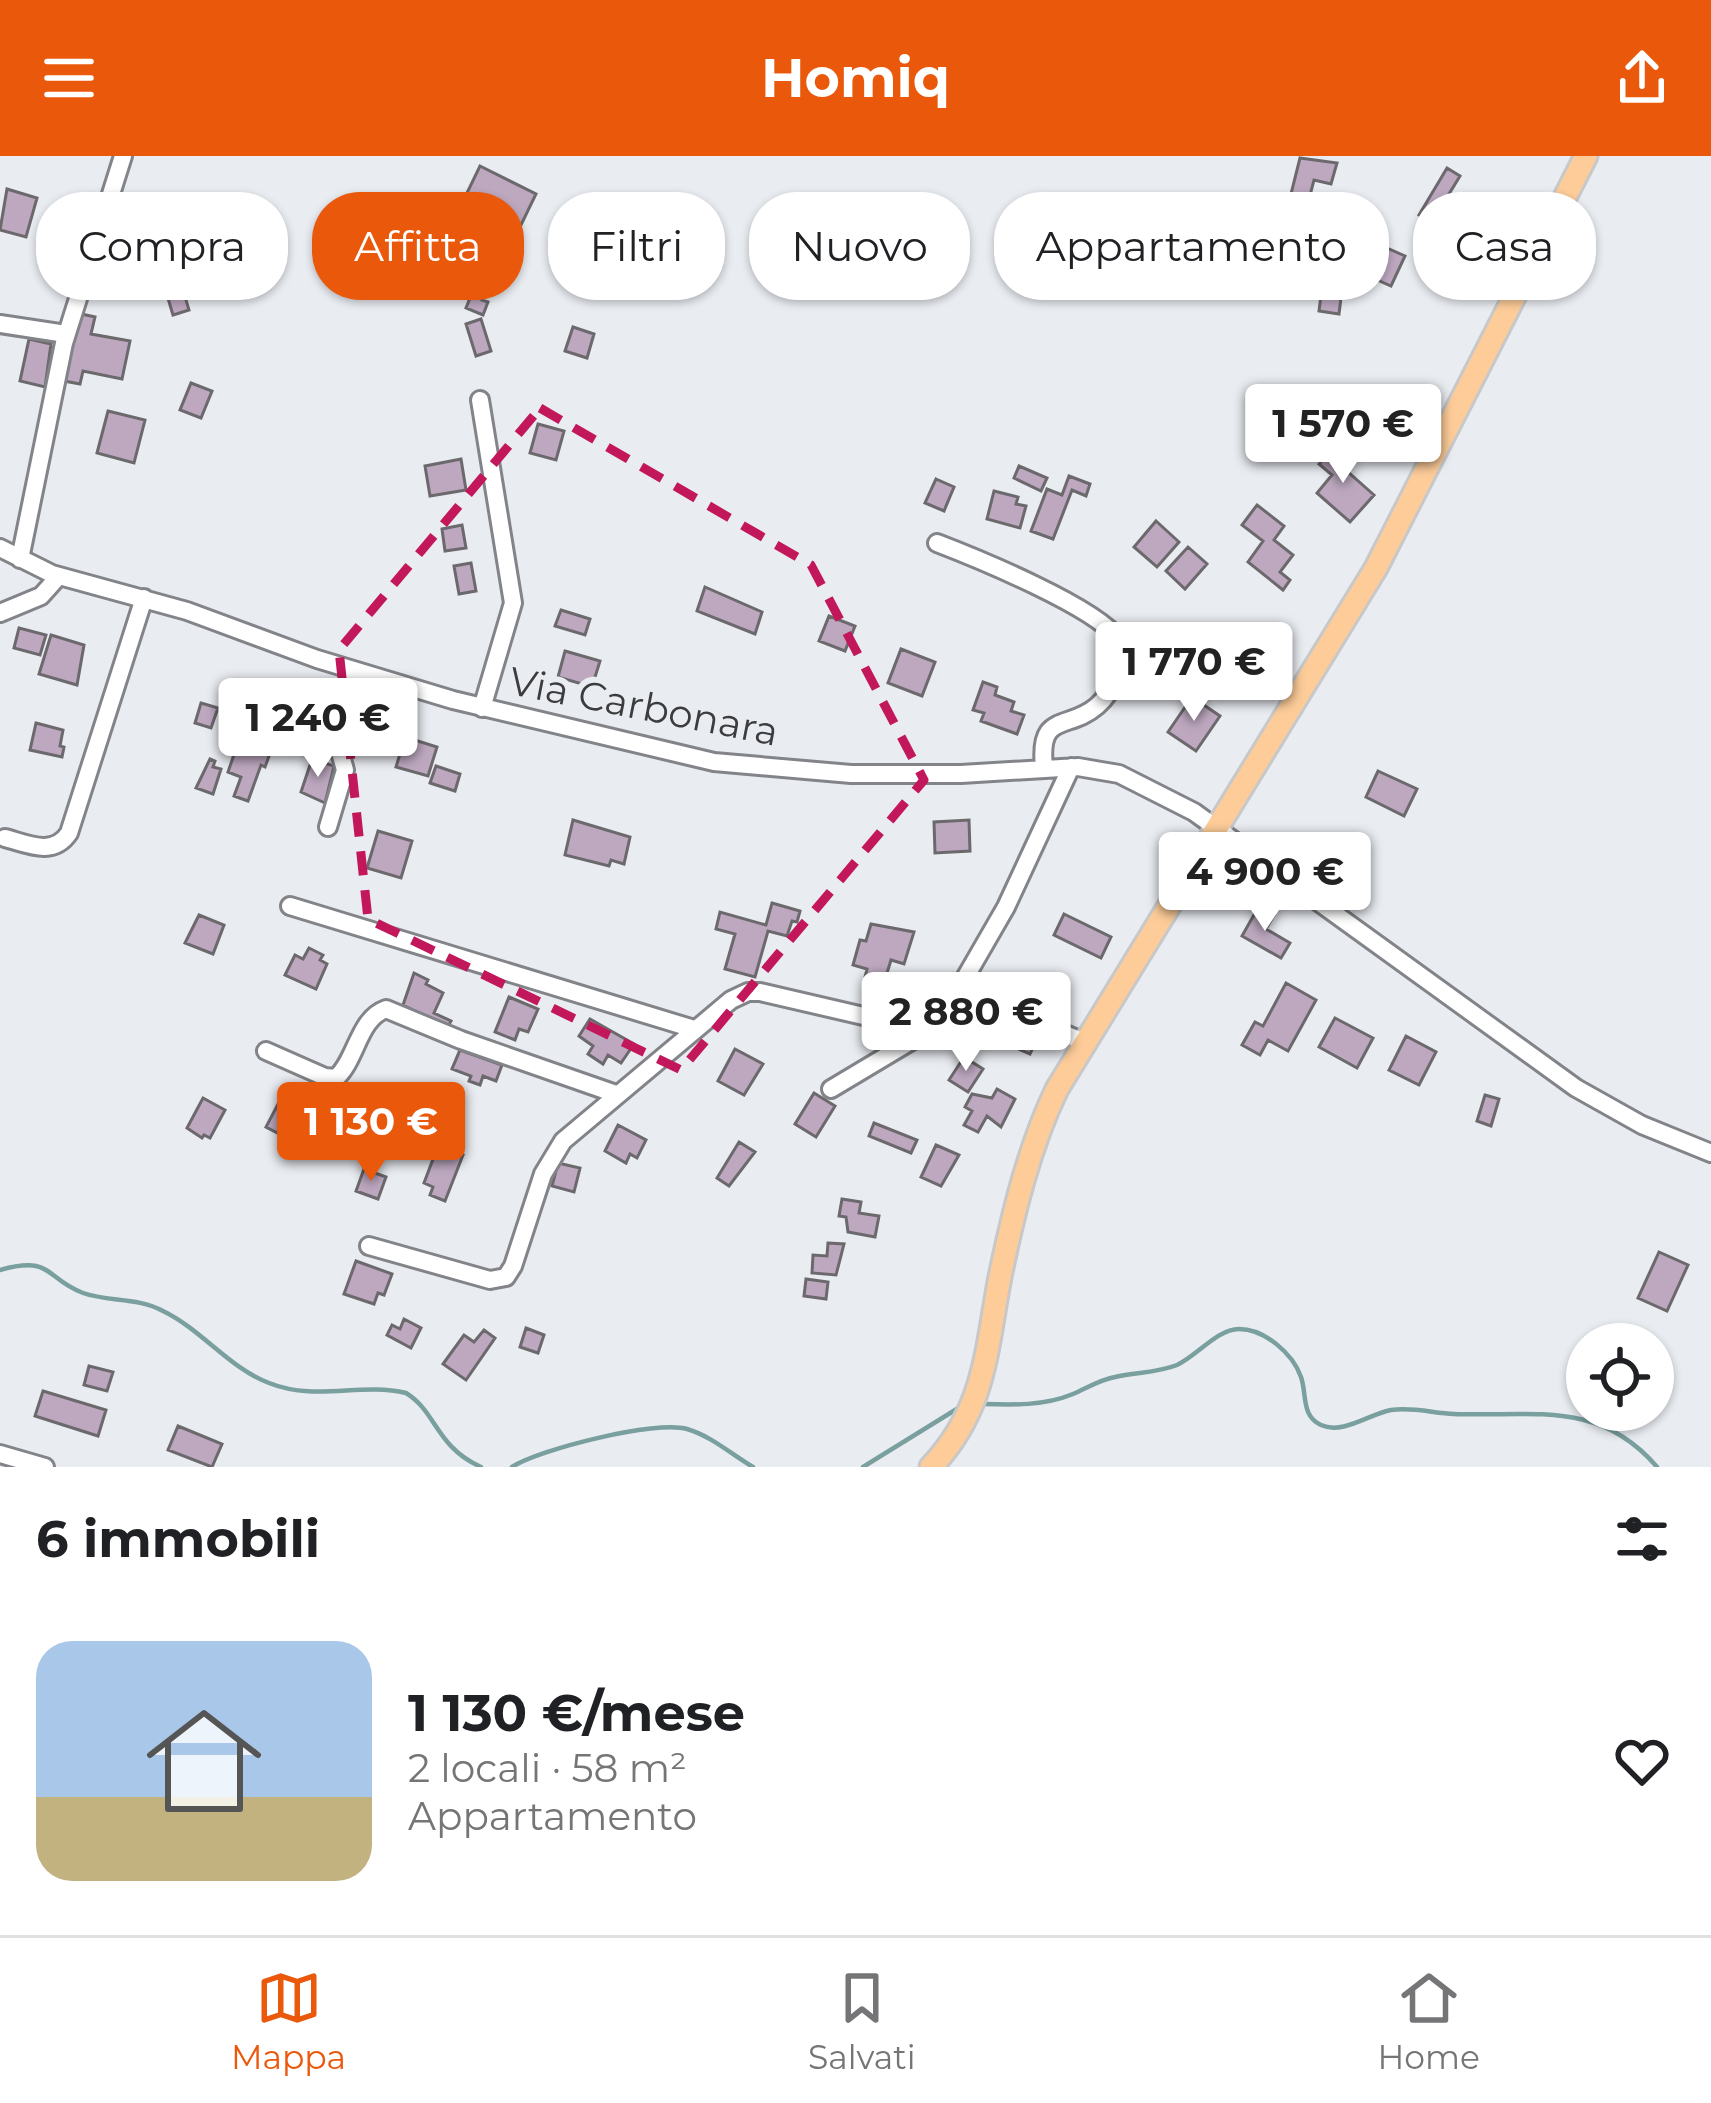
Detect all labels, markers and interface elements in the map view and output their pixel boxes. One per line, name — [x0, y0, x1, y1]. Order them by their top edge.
icon: menu — [36, 45, 102, 111]
text: Homiq — [761, 45, 950, 111]
icon: share — [1609, 45, 1675, 111]
chip: Compra — [36, 192, 288, 300]
chip: Affitta — [312, 192, 524, 300]
chip: Filtri — [548, 192, 725, 300]
chip: Nuovo — [749, 192, 970, 300]
chip: Appartamento — [994, 192, 1389, 300]
chip: Casa — [1413, 192, 1596, 300]
pin: 1 570 € — [1232, 384, 1454, 486]
text: 1 570 € — [1272, 399, 1414, 447]
pin: 1 770 € — [1083, 622, 1305, 724]
text: 1 770 € — [1122, 637, 1266, 685]
street label: Via Carbonara — [505, 656, 783, 756]
pin: 1 240 € — [207, 678, 429, 780]
text: 1 240 € — [246, 693, 390, 741]
pin: 4 900 € — [1154, 832, 1376, 934]
text: 4 900 € — [1186, 847, 1344, 895]
pin: 2 880 € — [855, 972, 1077, 1074]
text: 2 880 € — [889, 987, 1043, 1035]
pin: 1 130 € — [260, 1082, 482, 1184]
text: 1 130 € — [304, 1097, 438, 1145]
map controls — [1566, 1323, 1674, 1431]
button: locate — [1566, 1323, 1674, 1431]
icon: filters — [1609, 1506, 1675, 1572]
text: 6 immobili — [36, 1508, 320, 1570]
text: 1 130 €/mese — [408, 1682, 745, 1744]
icon: home — [132, 1689, 276, 1833]
icon: heart — [1609, 1728, 1675, 1794]
text: 2 locali · 58 m² — [408, 1744, 687, 1792]
text: Appartamento — [408, 1792, 697, 1840]
tab: Mappa — [231, 1965, 346, 2077]
tab: Salvati — [808, 1965, 916, 2077]
tab: Home — [1378, 1965, 1480, 2077]

